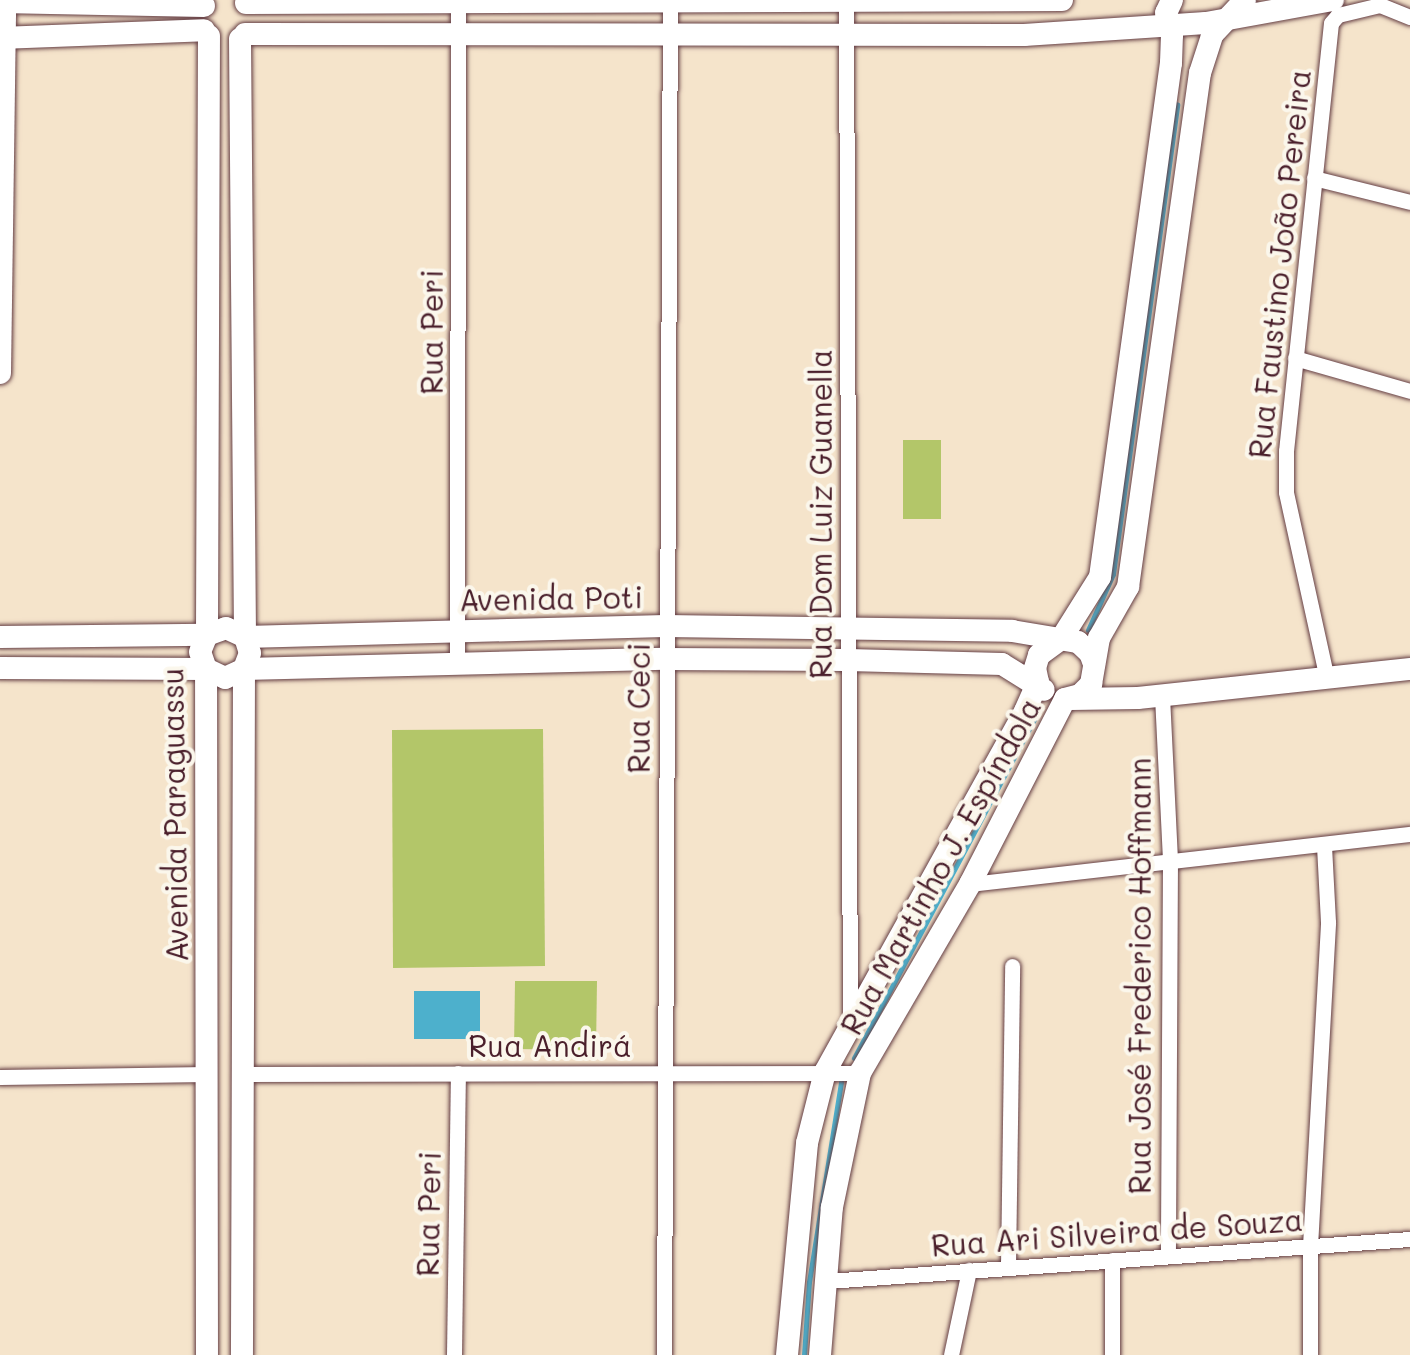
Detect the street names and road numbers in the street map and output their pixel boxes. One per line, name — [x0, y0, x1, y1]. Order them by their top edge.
street label: Rua Faustino João Pereira — [1241, 68, 1317, 460]
street label: Rua Peri — [413, 269, 449, 395]
street label: Rua Dom Luiz Guanella — [802, 349, 838, 679]
street label: Avenida Poti — [459, 578, 643, 618]
street label: Rua Ceci — [620, 643, 656, 773]
street label: Avenida Paraguassu — [153, 668, 195, 962]
street label: Rua Martinho J. Espíndola — [832, 691, 1048, 1041]
street label: Rua José Frederico Hoffmann — [1121, 758, 1157, 1194]
street label: Rua Andirá — [468, 1027, 632, 1063]
street label: Rua Peri — [409, 1151, 447, 1277]
street label: Rua Ari Silveira de Souza — [930, 1201, 1304, 1263]

